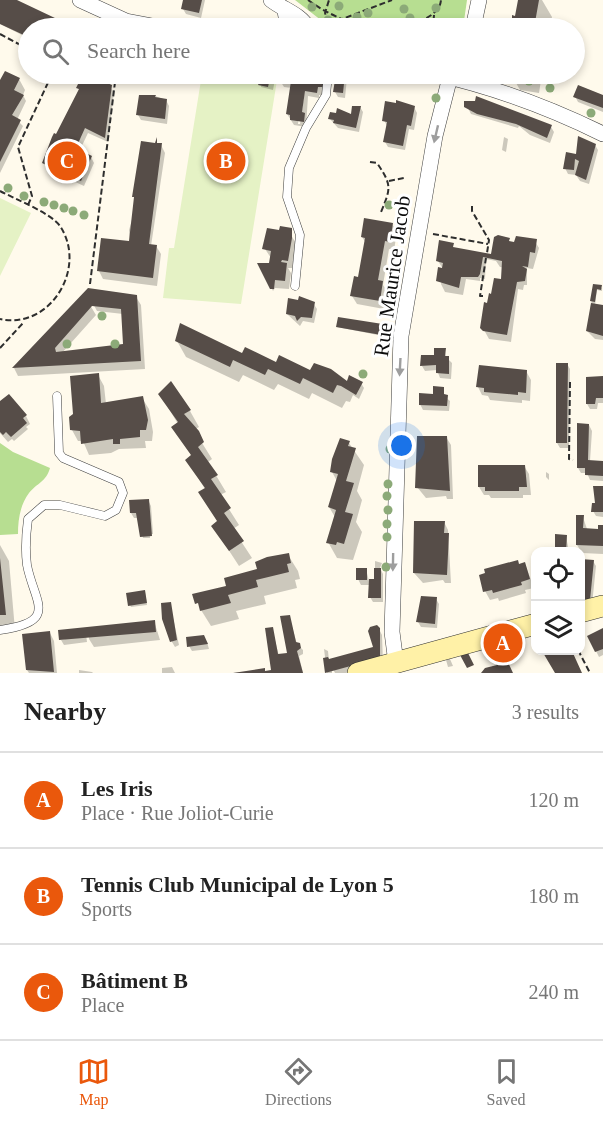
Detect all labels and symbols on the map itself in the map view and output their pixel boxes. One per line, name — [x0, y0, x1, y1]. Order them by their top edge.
one-way arrow — [431, 124, 440, 143]
pin: C — [48, 138, 86, 184]
pin: B — [206, 138, 246, 184]
street label: Rue Maurice Jacob — [369, 194, 415, 358]
one-way arrow — [396, 358, 405, 377]
your location — [387, 431, 416, 460]
one-way arrow — [388, 553, 398, 572]
pin: A — [484, 620, 522, 666]

